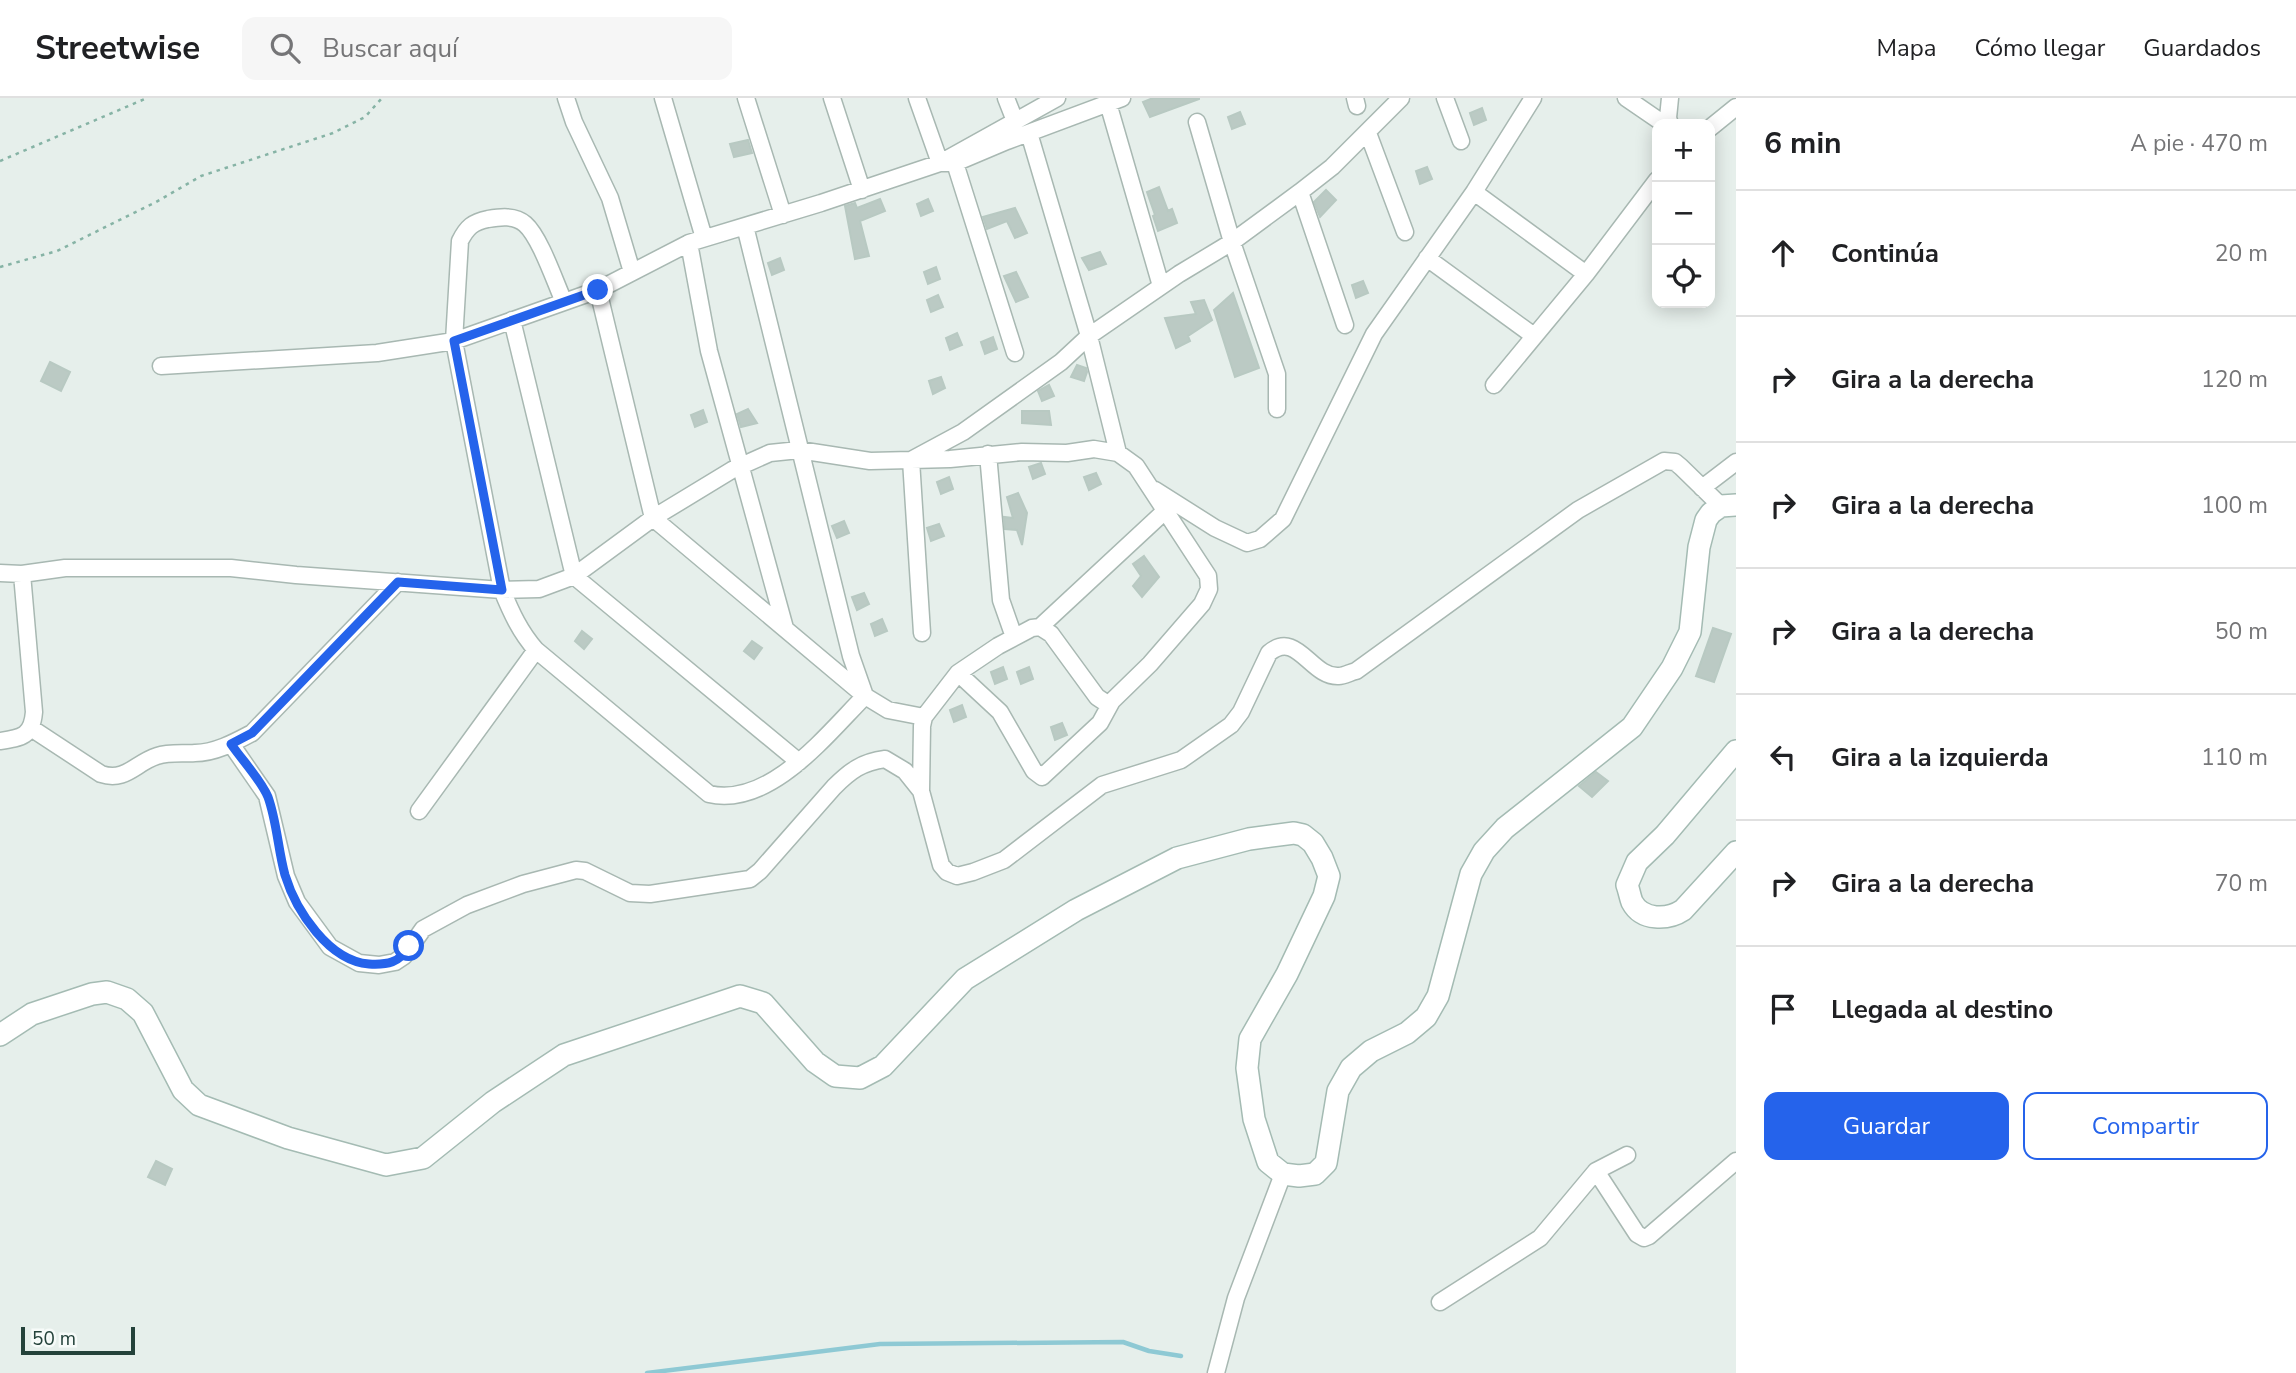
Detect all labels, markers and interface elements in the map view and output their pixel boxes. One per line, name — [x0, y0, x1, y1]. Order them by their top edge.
search box — [242, 17, 732, 80]
text: Streetwise — [35, 26, 200, 71]
icon: search — [266, 29, 304, 67]
text: Buscar aquí — [322, 31, 458, 66]
text: Mapa — [1876, 32, 1936, 64]
text: Cómo llegar — [1974, 32, 2105, 64]
text: Guardados — [2143, 32, 2261, 64]
map controls — [1652, 119, 1715, 308]
button: + — [1652, 119, 1715, 182]
text: 6 min — [1764, 123, 1842, 164]
text: A pie · 470 m — [2130, 128, 2268, 159]
button: − — [1652, 182, 1715, 245]
icon: ahead — [1764, 234, 1802, 272]
text: Continúa — [1831, 236, 1939, 271]
text: 20 m — [2215, 238, 2268, 269]
button: locate — [1652, 245, 1715, 308]
route end — [582, 274, 613, 305]
icon: right — [1764, 360, 1802, 398]
text: Gira a la derecha — [1831, 362, 2034, 397]
text: 120 m — [2201, 364, 2268, 395]
icon: right — [1764, 486, 1802, 524]
text: Gira a la derecha — [1831, 488, 2034, 523]
text: 100 m — [2201, 490, 2268, 521]
icon: right — [1764, 612, 1802, 650]
text: Gira a la derecha — [1831, 614, 2034, 649]
text: 50 m — [2215, 616, 2268, 647]
icon: left — [1764, 738, 1802, 776]
text: Gira a la izquierda — [1831, 740, 2049, 775]
text: 110 m — [2201, 742, 2268, 773]
icon: right — [1764, 864, 1802, 902]
text: Gira a la derecha — [1831, 866, 2034, 901]
text: 70 m — [2215, 868, 2268, 899]
route start — [393, 930, 424, 961]
icon: arrive — [1764, 990, 1802, 1028]
text: Llegada al destino — [1831, 992, 2053, 1027]
button: Guardar — [1764, 1092, 2009, 1160]
button: Compartir — [2023, 1092, 2268, 1160]
scale bar — [21, 1324, 135, 1356]
text: 50 m — [32, 1326, 76, 1352]

